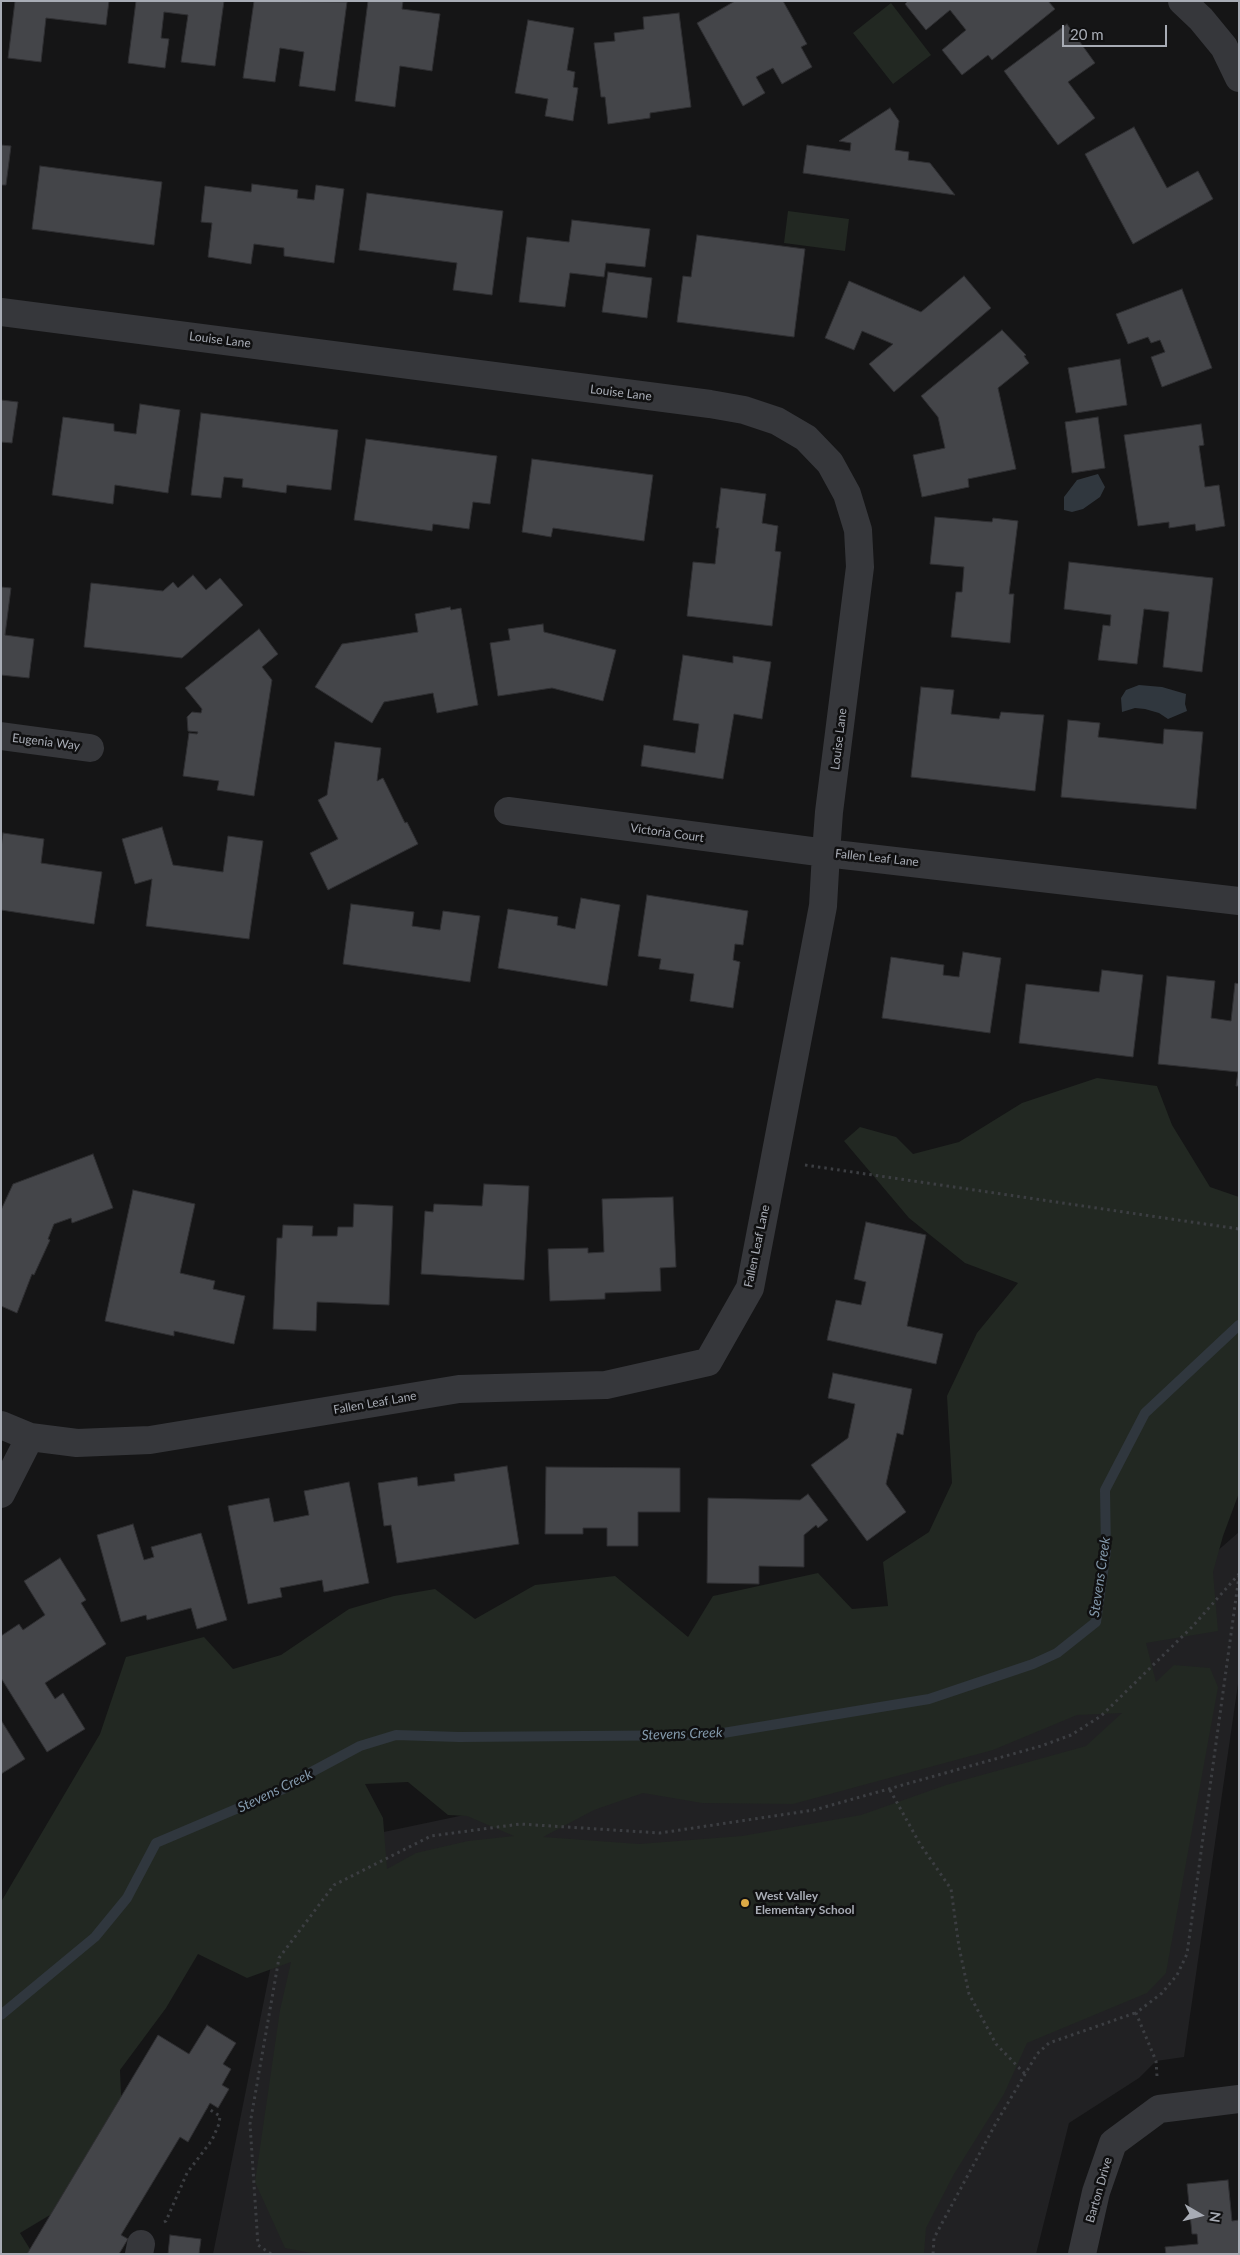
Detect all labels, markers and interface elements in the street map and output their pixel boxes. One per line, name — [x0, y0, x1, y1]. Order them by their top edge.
scale bar — [1065, 15, 1170, 47]
text: 20 m — [1070, 25, 1104, 43]
street label: Louise Lane — [188, 329, 252, 351]
street label: Louise Lane — [589, 382, 653, 404]
street label: Louise Lane — [828, 707, 850, 771]
street label: Eugenia Way — [11, 731, 81, 753]
street label: Victoria Court — [629, 821, 705, 845]
street label: Fallen Leaf Lane — [834, 846, 920, 870]
street label: Fallen Leaf Lane — [741, 1203, 773, 1289]
street label: Fallen Leaf Lane — [332, 1389, 418, 1417]
water label: Stevens Creek — [1086, 1536, 1114, 1618]
water label: Stevens Creek — [641, 1724, 723, 1744]
water label: Stevens Creek — [235, 1766, 315, 1816]
place label: West Valley Elementary School — [755, 1889, 855, 1917]
marker: West Valley Elementary School — [739, 1897, 751, 1909]
street label: Barton Drive — [1083, 2156, 1115, 2224]
north arrow — [1175, 2190, 1225, 2240]
text: N — [1206, 2211, 1225, 2224]

